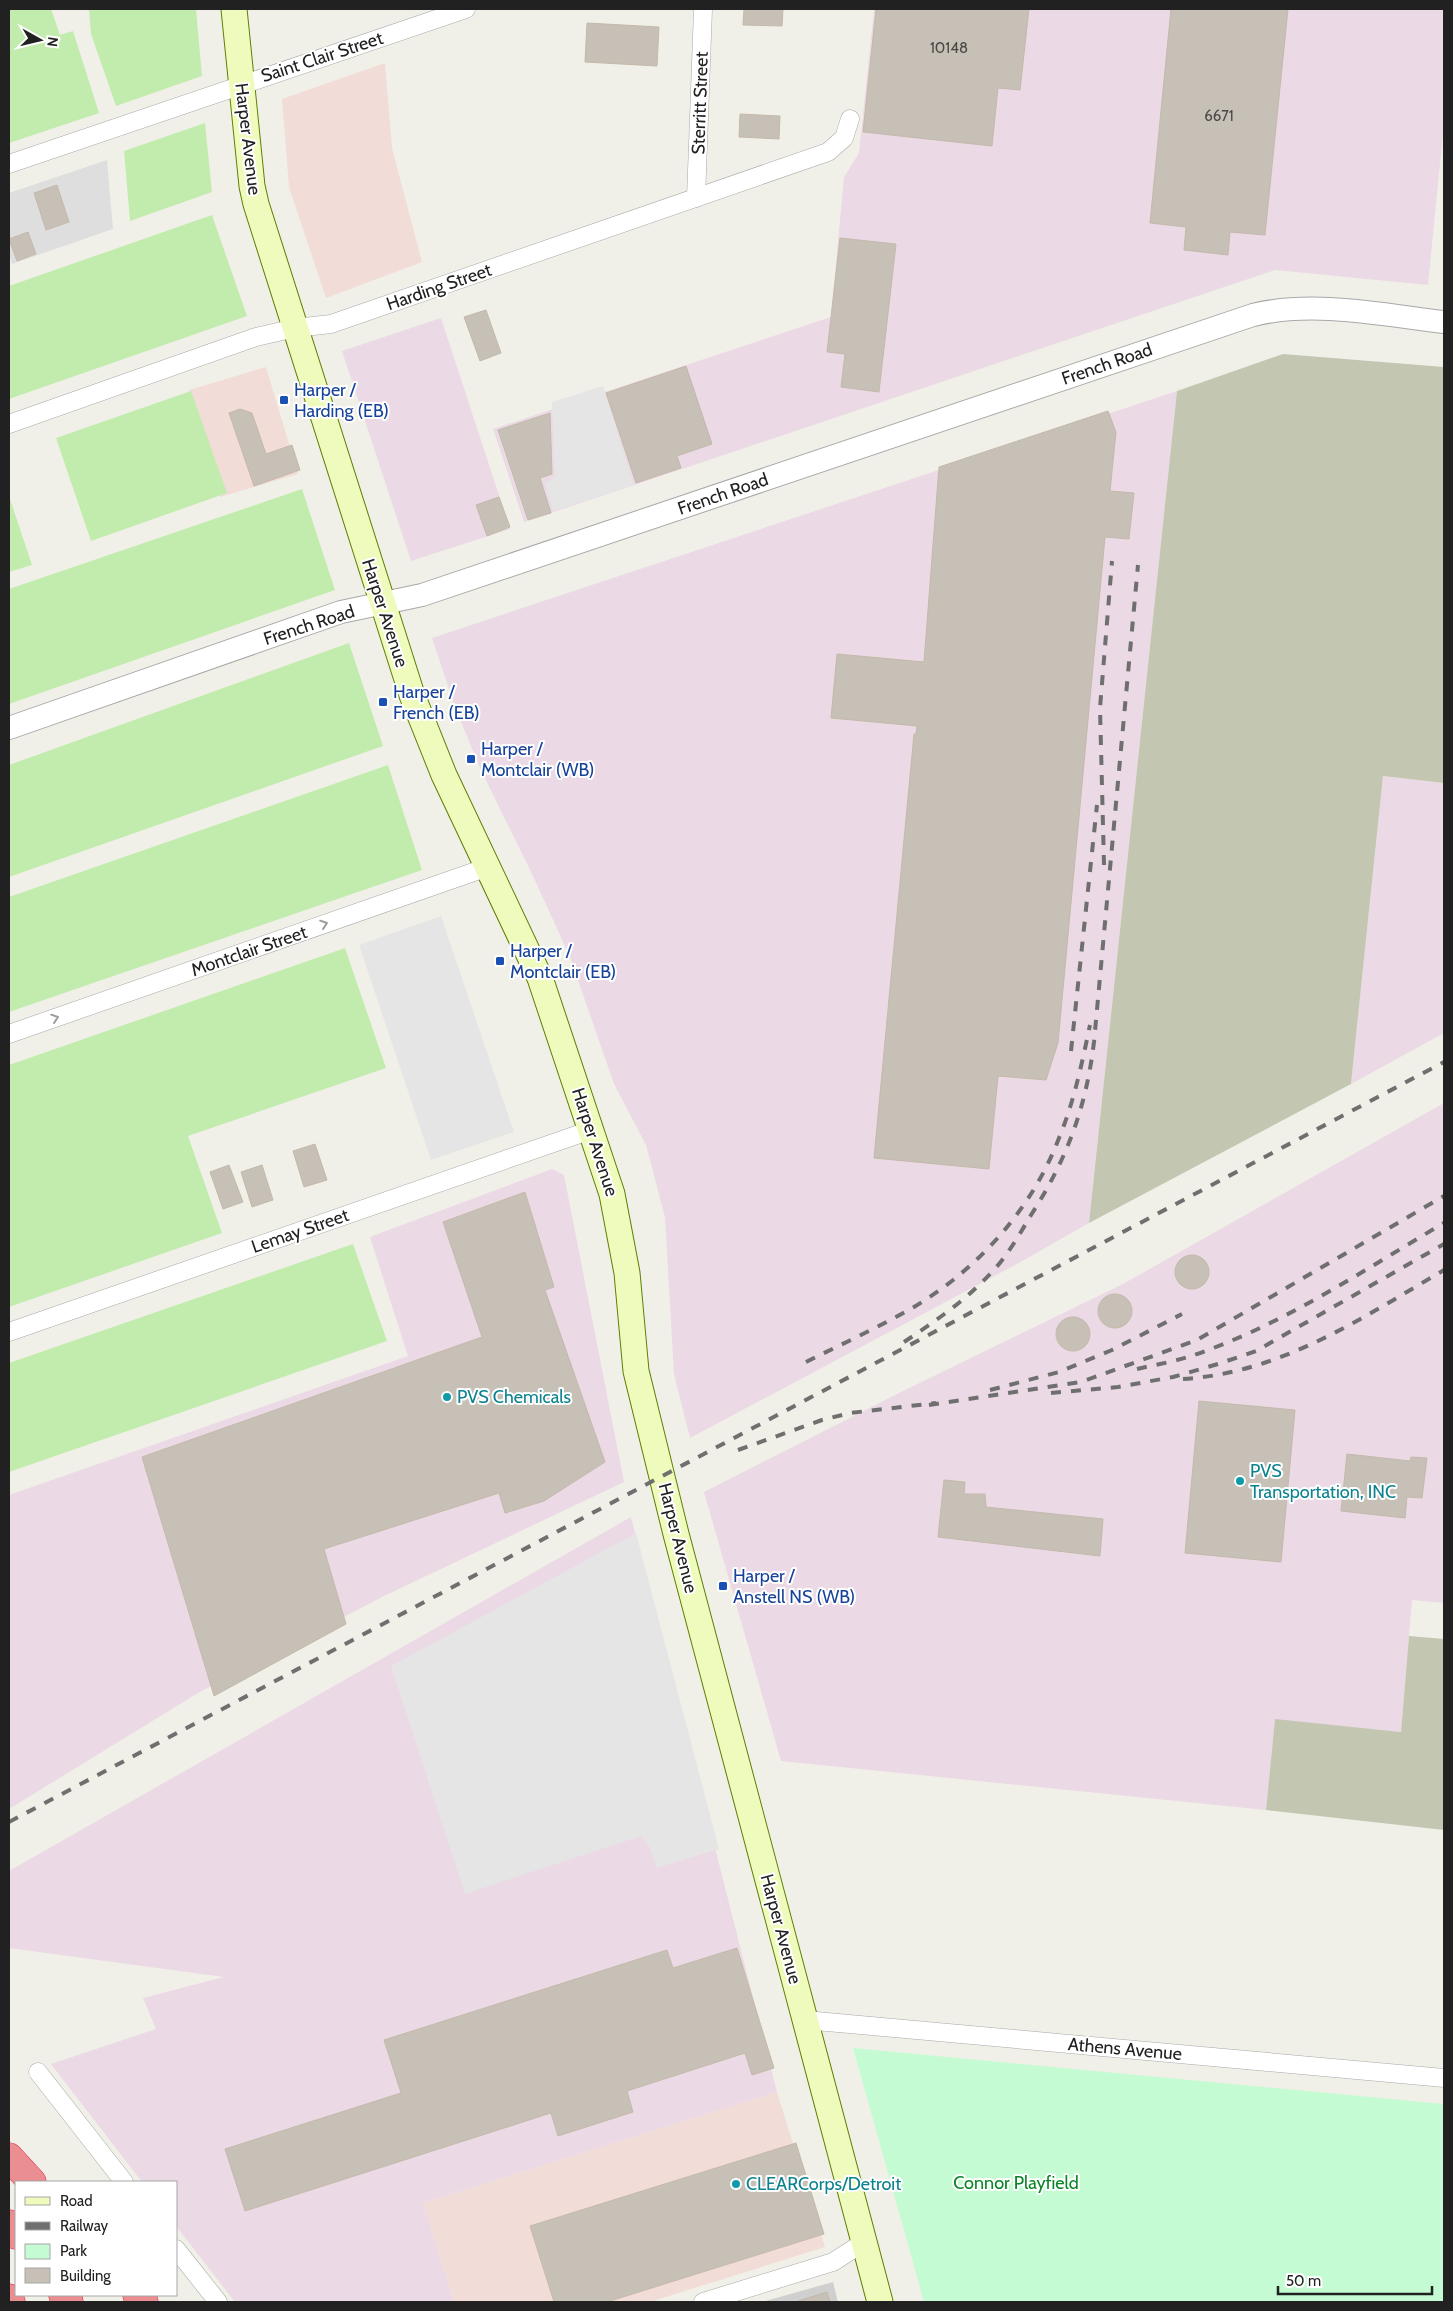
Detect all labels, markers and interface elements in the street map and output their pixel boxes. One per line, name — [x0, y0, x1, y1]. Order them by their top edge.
north arrow — [15, 15, 65, 65]
street label: Saint Clair Street — [258, 27, 386, 87]
text: N — [43, 36, 62, 48]
house number: 10148 — [930, 39, 968, 57]
street label: Sterritt Street — [687, 51, 713, 155]
street label: Harper Avenue — [230, 82, 266, 196]
house number: 6671 — [1204, 107, 1234, 125]
street label: Harding Street — [384, 259, 494, 315]
street label: French Road — [1059, 338, 1155, 390]
place label: Harper / Harding (EB) — [294, 379, 389, 422]
marker: Harper / Harding (EB) — [278, 394, 290, 406]
street label: French Road — [675, 468, 771, 520]
street label: Harper Avenue — [357, 556, 413, 670]
street label: French Road — [261, 600, 357, 650]
place label: Harper / French (EB) — [393, 681, 480, 724]
marker: Harper / French (EB) — [377, 696, 389, 708]
place label: Harper / Montclair (WB) — [481, 738, 594, 781]
marker: Harper / Montclair (WB) — [465, 753, 477, 765]
one-way arrow — [319, 920, 328, 930]
street label: Montclair Street — [188, 921, 310, 981]
place label: Harper / Montclair (EB) — [510, 940, 616, 983]
marker: Harper / Montclair (EB) — [494, 955, 506, 967]
one-way arrow — [50, 1014, 59, 1024]
street label: Harper Avenue — [567, 1085, 623, 1199]
street label: Lemay Street — [248, 1204, 352, 1258]
place label: PVS Chemicals — [457, 1386, 571, 1408]
marker: PVS Chemicals — [441, 1391, 453, 1403]
place label: PVS Transportation, INC — [1250, 1460, 1396, 1503]
marker: PVS Transportation, INC — [1234, 1475, 1246, 1487]
street label: Harper Avenue — [654, 1481, 702, 1595]
place label: Harper / Anstell NS (WB) — [733, 1565, 855, 1608]
marker: Harper / Anstell NS (WB) — [717, 1580, 729, 1592]
street label: Harper Avenue — [756, 1872, 806, 1986]
street label: Athens Avenue — [1067, 2033, 1183, 2065]
park label: Connor Playfield — [953, 2172, 1079, 2194]
place label: CLEARCorps/Detroit — [746, 2173, 901, 2195]
marker: CLEARCorps/Detroit — [730, 2178, 742, 2190]
legend — [15, 2181, 178, 2296]
text: Road — [60, 2192, 93, 2210]
text: Railway — [60, 2217, 109, 2235]
text: Park — [60, 2242, 87, 2260]
scale bar — [1278, 2264, 1432, 2296]
text: Building — [60, 2267, 111, 2285]
text: 50 m — [1286, 2272, 1321, 2290]

